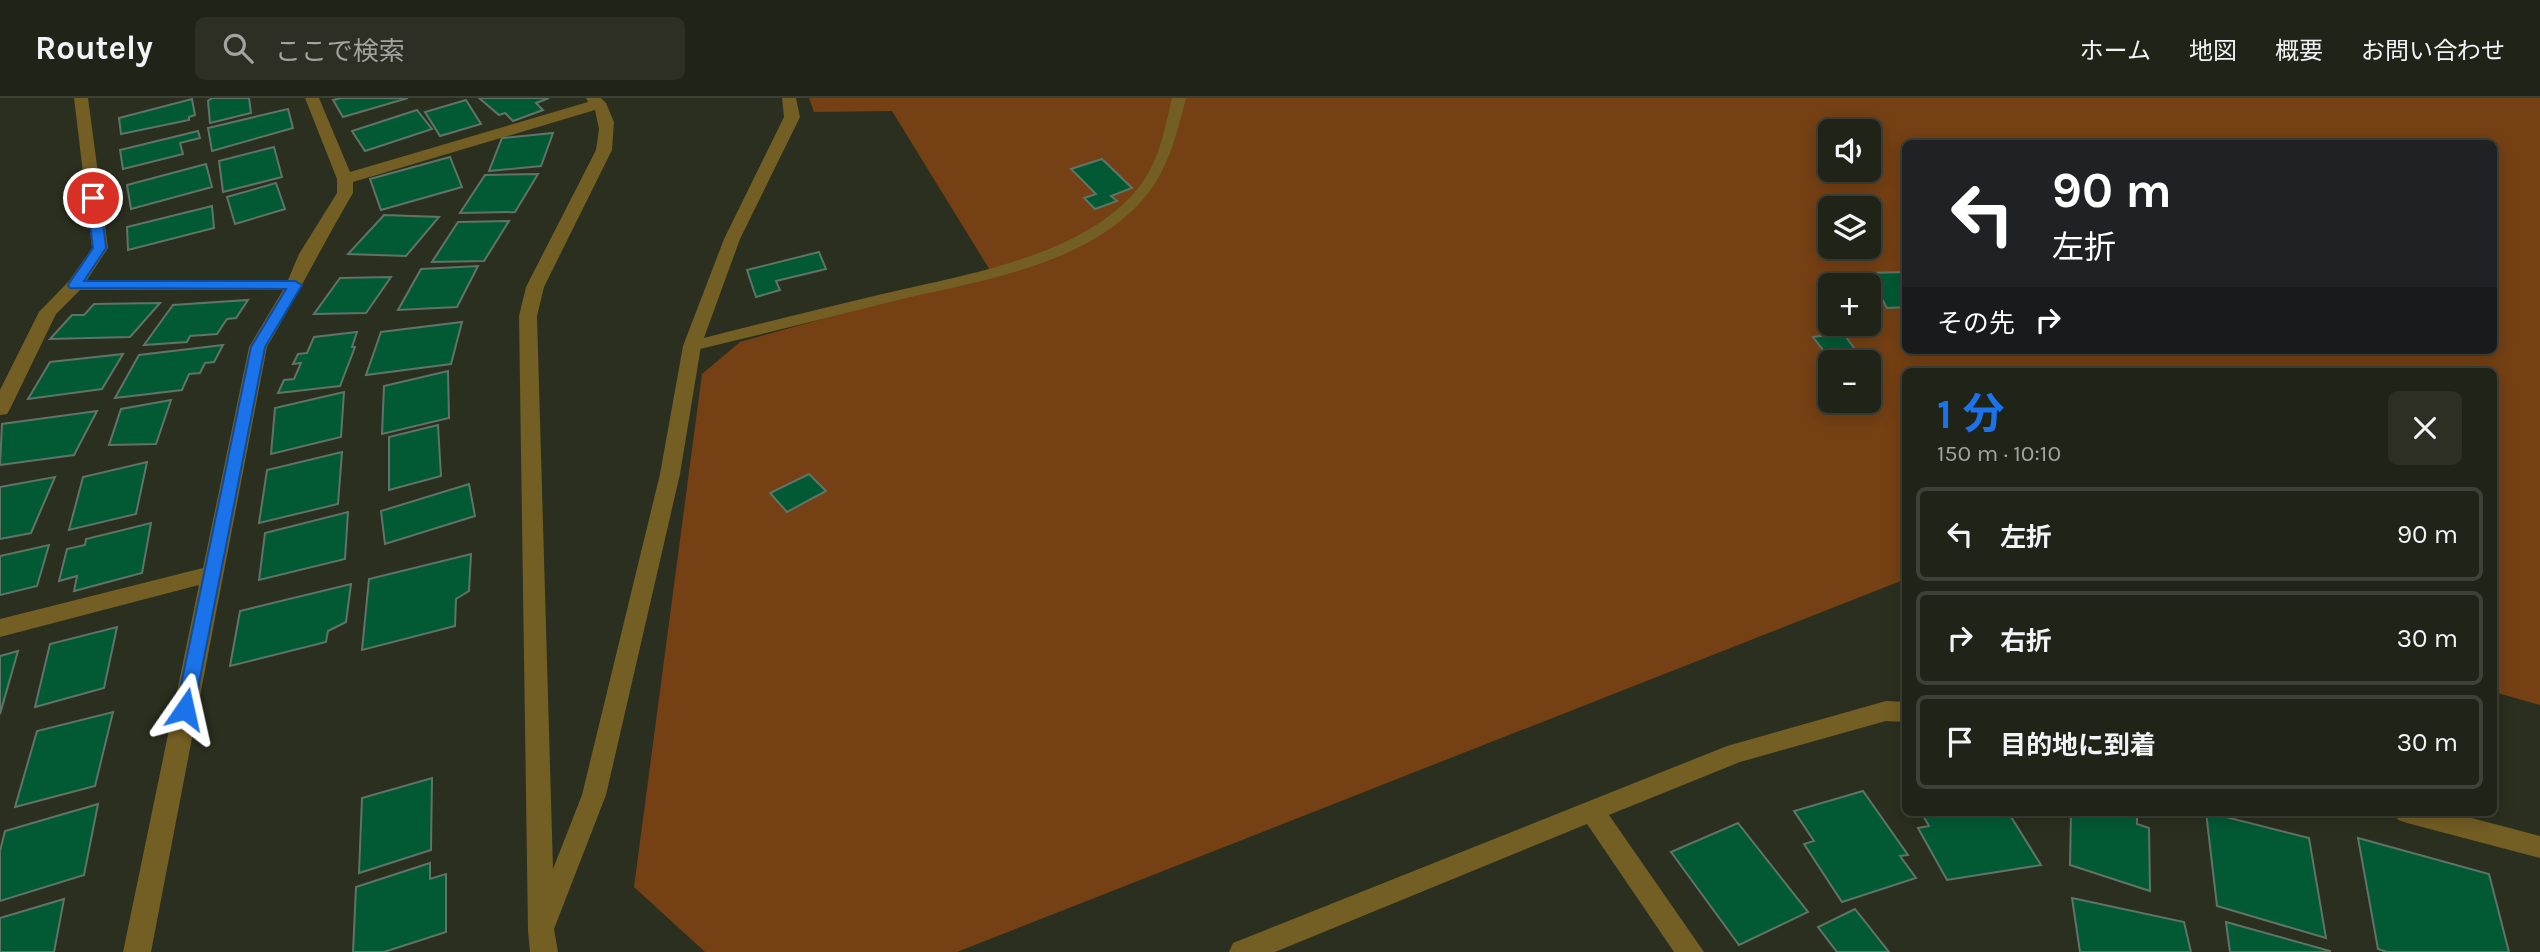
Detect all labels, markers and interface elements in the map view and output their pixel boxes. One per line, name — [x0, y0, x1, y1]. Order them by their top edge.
search box — [195, 17, 685, 80]
text: Routely — [35, 29, 153, 67]
icon: search — [219, 29, 257, 67]
text: ここで検索 — [275, 36, 405, 67]
text: ホーム — [2080, 37, 2151, 65]
text: 地図 — [2189, 37, 2237, 65]
text: 概要 — [2275, 37, 2323, 65]
text: お問い合わせ — [2361, 37, 2505, 65]
map controls — [1818, 119, 1881, 413]
button: sound — [1818, 119, 1881, 182]
text: 90 m — [2052, 162, 2172, 219]
pin — [63, 168, 123, 228]
icon: left — [1937, 168, 2028, 259]
icon: arrive — [74, 179, 112, 217]
button: layers — [1818, 196, 1881, 259]
text: 左折 — [2052, 229, 2116, 266]
button: + — [1818, 273, 1881, 336]
icon: right — [2029, 301, 2067, 339]
text: その先 — [1937, 308, 2015, 339]
button: − — [1818, 350, 1881, 413]
text: 1 分 — [1937, 389, 2005, 439]
button: close — [2388, 391, 2462, 465]
text: 150 m · 10:10 — [1937, 440, 2061, 467]
icon: left — [1941, 515, 1979, 553]
text: 90 m — [2397, 519, 2458, 550]
text: 左折 — [2000, 522, 2052, 553]
icon: right — [1941, 619, 1979, 657]
text: 30 m — [2397, 623, 2458, 654]
text: 右折 — [2000, 626, 2052, 657]
position arrow — [148, 672, 222, 746]
icon: arrive — [1941, 723, 1979, 761]
text: 30 m — [2397, 727, 2458, 758]
text: 目的地に到着 — [2000, 730, 2156, 761]

